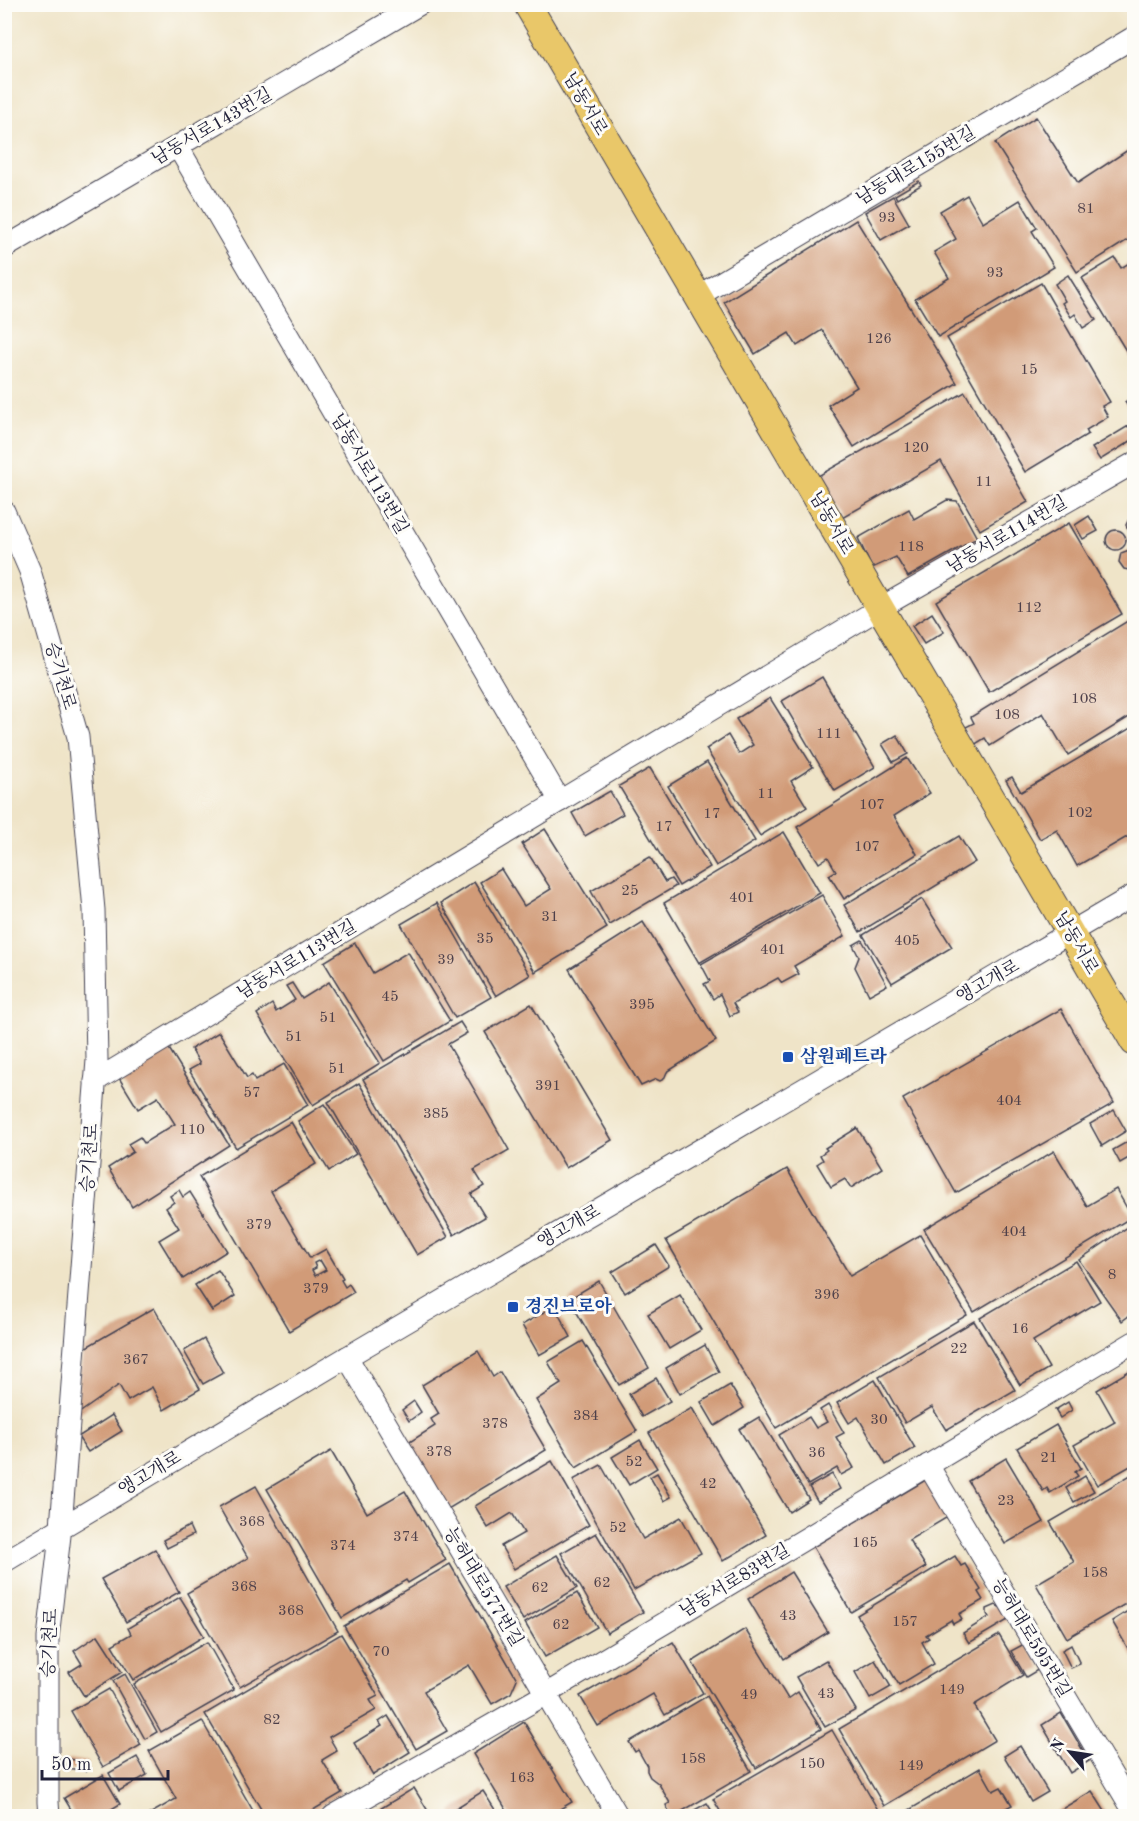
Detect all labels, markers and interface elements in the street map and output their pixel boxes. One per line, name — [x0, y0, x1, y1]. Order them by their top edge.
street label: 남동서로 — [560, 69, 611, 139]
street label: 남동서로143번길 — [148, 84, 275, 169]
street label: 남동대로155번길 — [853, 122, 979, 209]
house number: 81 — [1077, 202, 1095, 217]
house number: 93 — [878, 211, 896, 226]
house number: 93 — [986, 266, 1004, 281]
house number: 126 — [866, 332, 892, 347]
house number: 15 — [1020, 363, 1038, 378]
street label: 남동서로113번길 — [327, 410, 412, 537]
house number: 120 — [903, 441, 929, 456]
house number: 11 — [975, 475, 993, 490]
street label: 남동서로 — [806, 488, 857, 558]
street label: 남동서로114번길 — [943, 492, 1070, 577]
house number: 118 — [898, 540, 924, 555]
house number: 112 — [1016, 601, 1042, 616]
street label: 승기천로 — [42, 640, 79, 712]
house number: 108 — [1071, 692, 1097, 707]
house number: 108 — [994, 708, 1020, 723]
house number: 111 — [816, 727, 842, 742]
house number: 11 — [757, 787, 775, 802]
house number: 107 — [859, 798, 885, 813]
house number: 102 — [1067, 806, 1093, 821]
house number: 17 — [703, 807, 721, 822]
house number: 17 — [655, 820, 673, 835]
house number: 107 — [854, 840, 880, 855]
house number: 25 — [621, 884, 639, 899]
house number: 401 — [729, 891, 755, 906]
street label: 남동서로 — [1051, 908, 1102, 978]
house number: 31 — [541, 910, 559, 925]
street label: 남동서로113번길 — [234, 916, 360, 1003]
house number: 35 — [476, 932, 494, 947]
house number: 405 — [894, 934, 920, 949]
house number: 401 — [760, 943, 786, 958]
house number: 39 — [437, 953, 455, 968]
street label: 앵고개로 — [953, 956, 1023, 1007]
house number: 45 — [381, 990, 399, 1005]
house number: 395 — [629, 998, 655, 1013]
house number: 51 — [319, 1011, 337, 1026]
house number: 51 — [285, 1030, 303, 1045]
place label: 삼원페트라 — [800, 1046, 888, 1066]
marker: 삼원페트라 — [781, 1050, 795, 1064]
house number: 51 — [328, 1062, 346, 1077]
house number: 391 — [535, 1079, 561, 1094]
house number: 57 — [243, 1086, 261, 1101]
house number: 404 — [996, 1094, 1022, 1109]
house number: 385 — [423, 1107, 449, 1122]
street label: 승기천로 — [78, 1123, 101, 1193]
house number: 110 — [179, 1123, 205, 1138]
street label: 앵고개로 — [534, 1201, 604, 1252]
house number: 379 — [246, 1218, 272, 1233]
house number: 404 — [1001, 1225, 1027, 1240]
house number: 8 — [1108, 1268, 1116, 1283]
house number: 379 — [303, 1282, 329, 1297]
house number: 396 — [814, 1288, 840, 1303]
place label: 경진브로아 — [525, 1296, 613, 1316]
marker: 경진브로아 — [506, 1300, 520, 1314]
house number: 16 — [1011, 1322, 1029, 1337]
house number: 22 — [950, 1342, 968, 1357]
house number: 367 — [123, 1353, 149, 1368]
house number: 384 — [573, 1409, 599, 1424]
house number: 30 — [870, 1413, 888, 1428]
house number: 378 — [482, 1417, 508, 1432]
house number: 378 — [426, 1445, 452, 1460]
house number: 36 — [808, 1446, 826, 1461]
street label: 앵고개로 — [115, 1448, 184, 1500]
house number: 21 — [1040, 1451, 1058, 1466]
house number: 52 — [625, 1455, 643, 1470]
house number: 42 — [699, 1477, 717, 1492]
house number: 23 — [997, 1494, 1015, 1509]
house number: 368 — [239, 1515, 265, 1530]
house number: 52 — [609, 1521, 627, 1536]
street label: 능허대로577번길 — [440, 1524, 527, 1650]
house number: 374 — [393, 1530, 419, 1545]
house number: 165 — [852, 1536, 878, 1551]
house number: 374 — [330, 1539, 356, 1554]
street label: 남동서로83번길 — [676, 1540, 793, 1621]
house number: 158 — [1082, 1566, 1108, 1581]
street label: 능허대로595번길 — [988, 1575, 1075, 1701]
house number: 62 — [593, 1576, 611, 1591]
house number: 368 — [231, 1580, 257, 1595]
house number: 62 — [531, 1581, 549, 1596]
house number: 368 — [278, 1604, 304, 1619]
street label: 승기천로 — [38, 1608, 61, 1678]
house number: 43 — [779, 1609, 797, 1624]
house number: 157 — [892, 1615, 918, 1630]
house number: 62 — [552, 1618, 570, 1633]
house number: 70 — [372, 1645, 390, 1660]
house number: 149 — [939, 1683, 965, 1698]
house number: 43 — [817, 1687, 835, 1702]
house number: 49 — [740, 1688, 758, 1703]
house number: 82 — [263, 1713, 281, 1728]
north arrow — [1040, 1722, 1100, 1782]
text: N — [1049, 1736, 1069, 1755]
scale bar — [42, 1743, 168, 1781]
house number: 158 — [680, 1752, 706, 1767]
text: 50 m — [51, 1756, 91, 1774]
house number: 150 — [799, 1757, 825, 1772]
house number: 149 — [898, 1759, 924, 1774]
house number: 163 — [509, 1771, 535, 1786]

